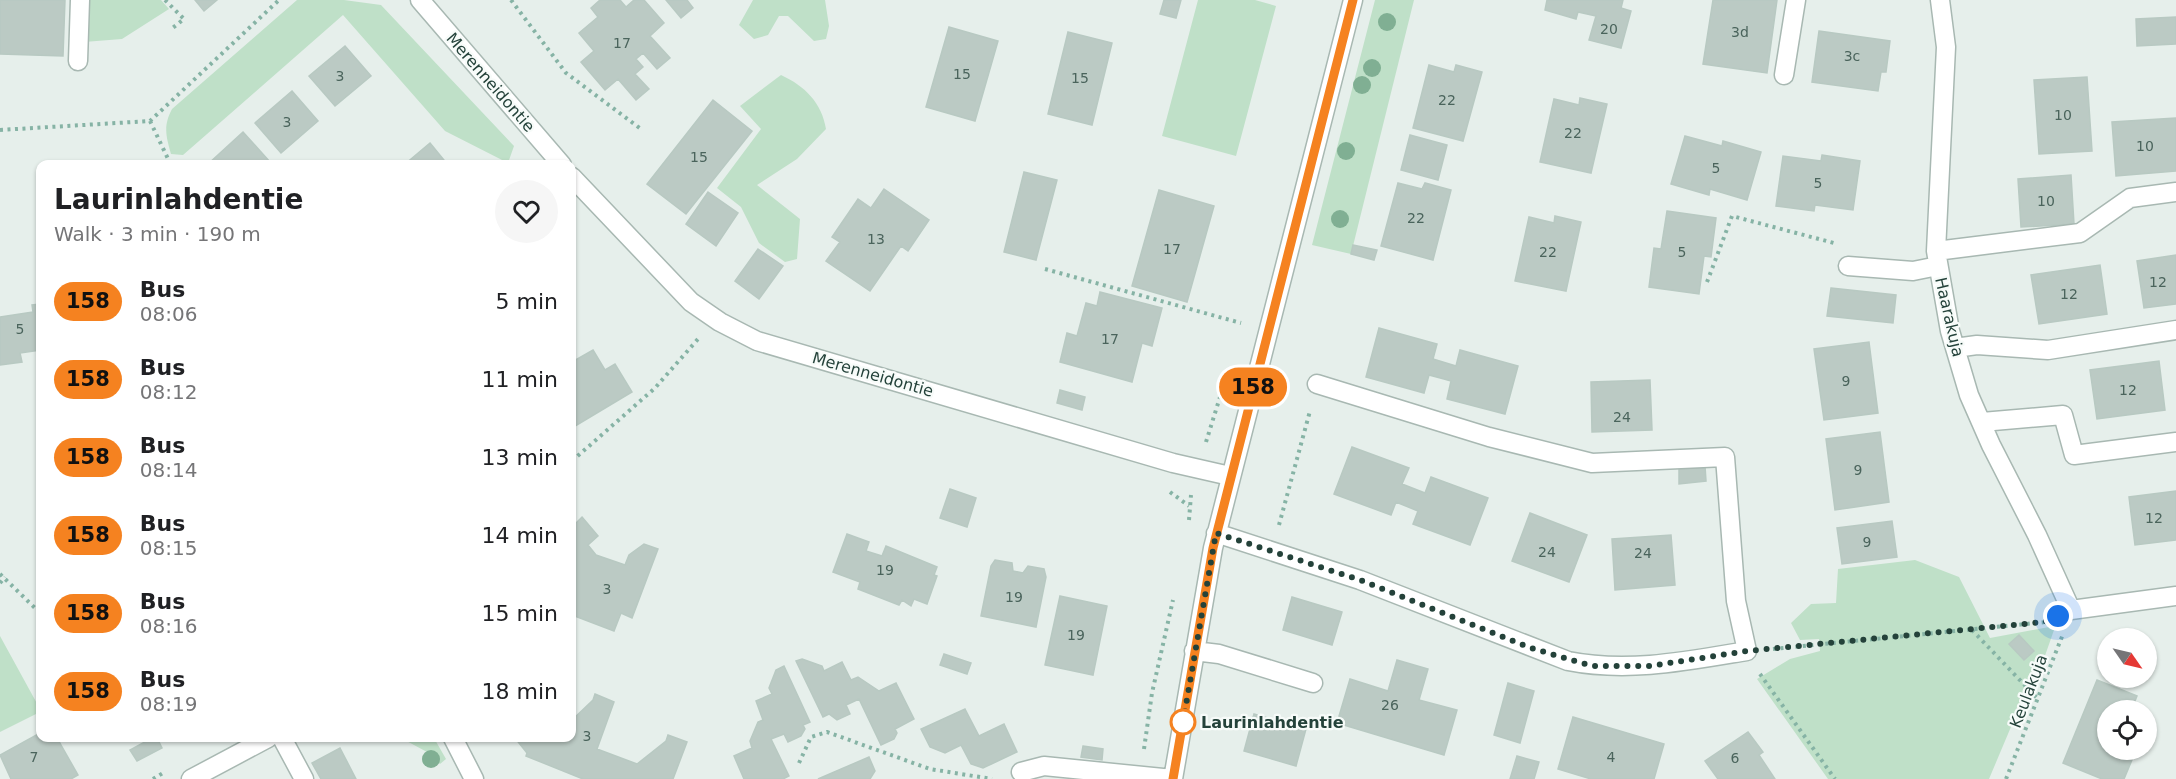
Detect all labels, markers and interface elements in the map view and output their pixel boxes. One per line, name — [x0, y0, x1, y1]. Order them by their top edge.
house number: 20 — [1600, 21, 1618, 37]
house number: 3d — [1731, 24, 1749, 40]
street label: Merenneidontie — [442, 29, 539, 136]
house number: 17 — [613, 35, 631, 51]
house number: 3c — [1844, 48, 1860, 64]
house number: 15 — [953, 66, 971, 82]
house number: 3 — [336, 68, 344, 84]
house number: 15 — [1071, 70, 1089, 86]
house number: 22 — [1438, 92, 1456, 108]
house number: 10 — [2054, 107, 2072, 123]
house number: 3 — [283, 114, 291, 130]
house number: 22 — [1564, 125, 1582, 141]
house number: 10 — [2136, 138, 2154, 154]
house number: 15 — [690, 149, 708, 165]
house number: 5 — [1712, 160, 1720, 176]
house number: 5 — [1814, 175, 1822, 191]
button: heart — [495, 180, 558, 243]
text: Laurinlahdentie — [54, 183, 303, 216]
house number: 10 — [2037, 193, 2055, 209]
house number: 22 — [1407, 210, 1425, 226]
text: Walk · 3 min · 190 m — [54, 222, 261, 246]
house number: 13 — [867, 231, 885, 247]
house number: 17 — [1163, 241, 1181, 257]
house number: 22 — [1539, 244, 1557, 260]
house number: 5 — [1678, 244, 1686, 260]
house number: 12 — [2149, 274, 2167, 290]
street label: Haarakuja — [1931, 275, 1968, 359]
text: Bus — [140, 277, 185, 302]
house number: 12 — [2060, 286, 2078, 302]
text: 158 — [66, 289, 110, 313]
text: 5 min — [496, 289, 558, 314]
text: 08:06 — [140, 302, 197, 326]
house number: 5 — [16, 321, 24, 337]
house number: 17 — [1101, 331, 1119, 347]
street label: Merenneidontie — [810, 348, 936, 401]
text: Bus — [140, 355, 185, 380]
text: 158 — [66, 367, 110, 391]
text: 11 min — [482, 367, 558, 392]
line badge: 158 — [1218, 368, 1288, 406]
house number: 9 — [1842, 373, 1850, 389]
text: 158 — [1231, 375, 1275, 399]
text: 08:12 — [140, 380, 197, 404]
house number: 12 — [2119, 382, 2137, 398]
house number: 24 — [1613, 409, 1631, 425]
text: Bus — [140, 433, 185, 458]
text: 158 — [66, 445, 110, 469]
text: 13 min — [482, 445, 558, 470]
text: 08:14 — [140, 458, 197, 482]
house number: 9 — [1854, 462, 1862, 478]
house number: 12 — [2145, 510, 2163, 526]
text: Bus — [140, 511, 185, 536]
text: 158 — [66, 523, 110, 547]
text: 14 min — [482, 523, 558, 548]
house number: 9 — [1863, 534, 1871, 550]
text: 08:15 — [140, 536, 197, 560]
house number: 24 — [1538, 544, 1556, 560]
house number: 24 — [1634, 545, 1652, 561]
house number: 19 — [876, 562, 894, 578]
house number: 3 — [603, 581, 611, 597]
text: Bus — [140, 589, 185, 614]
house number: 19 — [1005, 589, 1023, 605]
text: 158 — [66, 601, 110, 625]
text: 15 min — [482, 601, 558, 626]
your location — [2043, 601, 2073, 631]
text: 08:16 — [140, 614, 197, 638]
house number: 19 — [1067, 627, 1085, 643]
north arrow — [2097, 628, 2157, 688]
map controls — [2097, 628, 2157, 760]
street label: Keulakuja — [2006, 652, 2051, 731]
text: Bus — [140, 667, 185, 692]
text: 158 — [66, 679, 110, 703]
text: 18 min — [482, 679, 558, 704]
text: 08:19 — [140, 692, 197, 716]
house number: 26 — [1381, 697, 1399, 713]
button: locate — [2097, 700, 2157, 760]
marker: Laurinlahdentie — [1170, 709, 1196, 735]
place label: Laurinlahdentie — [1201, 713, 1344, 732]
house number: 3 — [583, 728, 591, 744]
house number: 7 — [30, 749, 38, 765]
house number: 4 — [1607, 749, 1616, 765]
house number: 6 — [1731, 750, 1740, 766]

